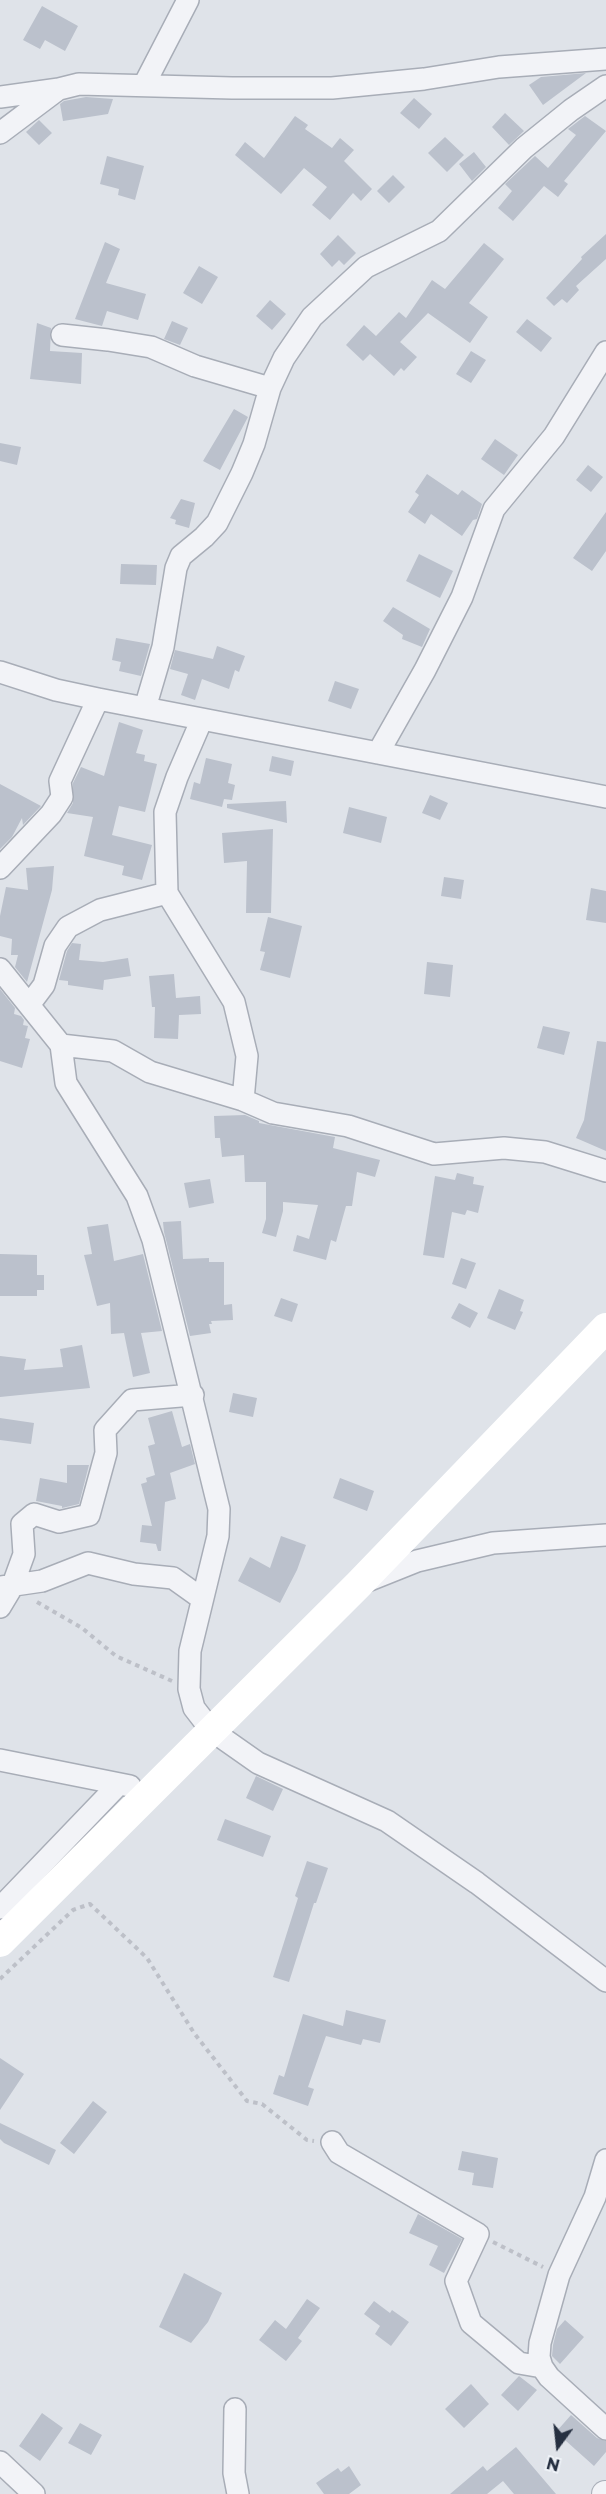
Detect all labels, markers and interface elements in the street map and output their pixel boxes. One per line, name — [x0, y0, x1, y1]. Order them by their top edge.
north arrow — [528, 2416, 588, 2476]
text: N — [545, 2453, 562, 2475]

